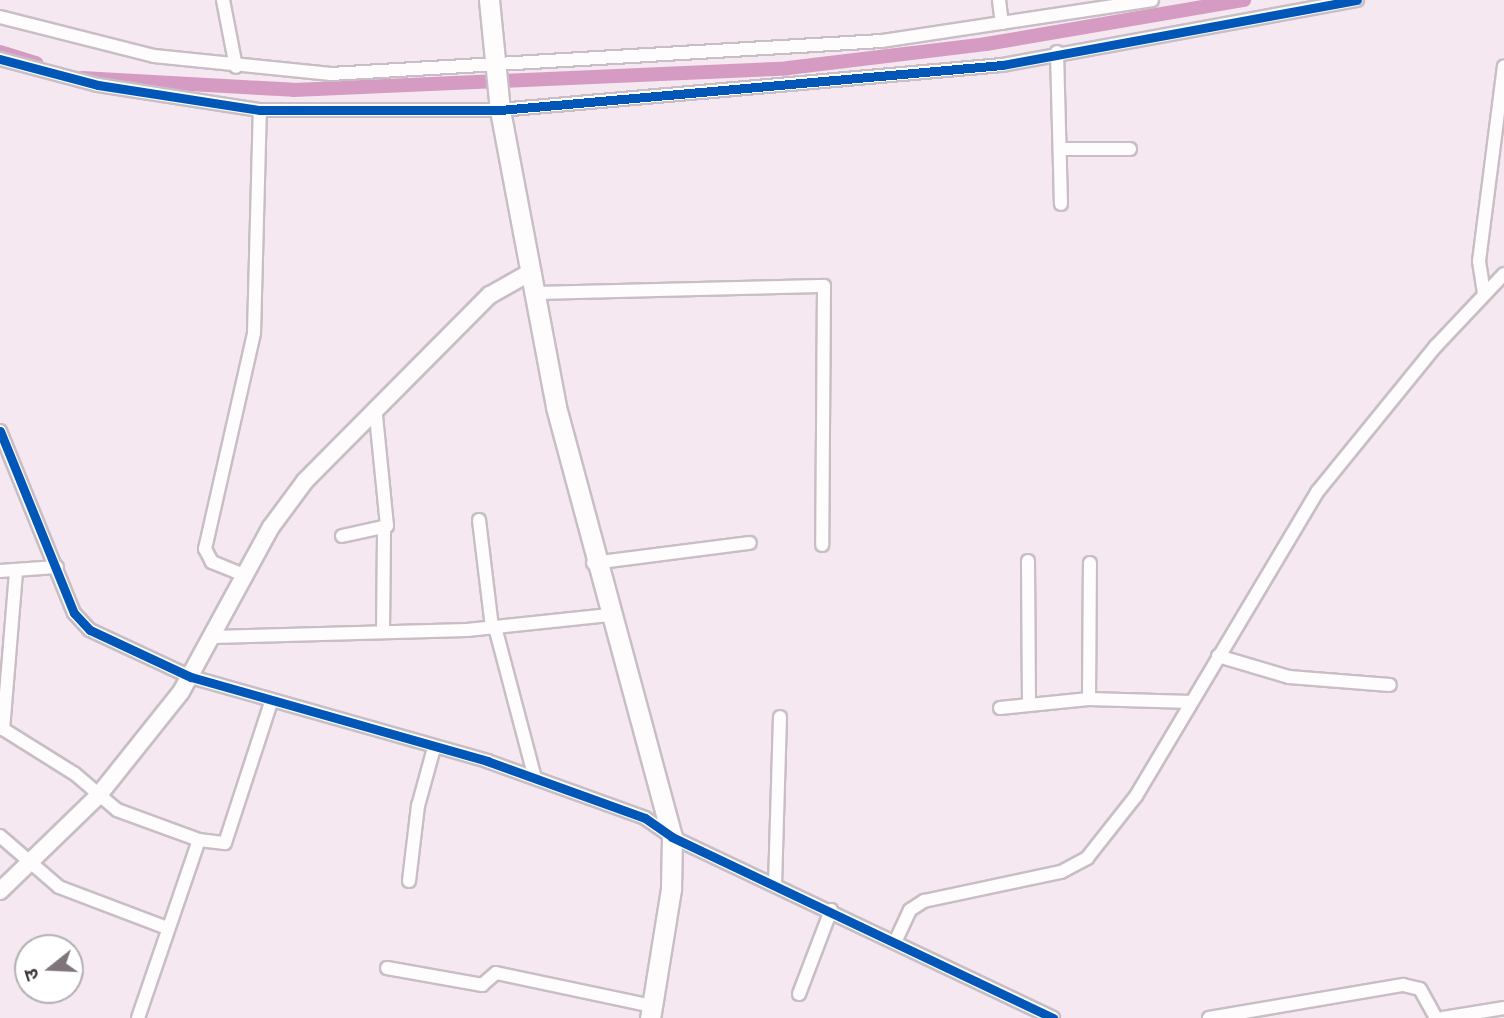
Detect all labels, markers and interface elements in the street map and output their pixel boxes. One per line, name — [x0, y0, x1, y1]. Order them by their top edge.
north arrow — [14, 934, 84, 1004]
text: उ — [19, 966, 43, 984]

